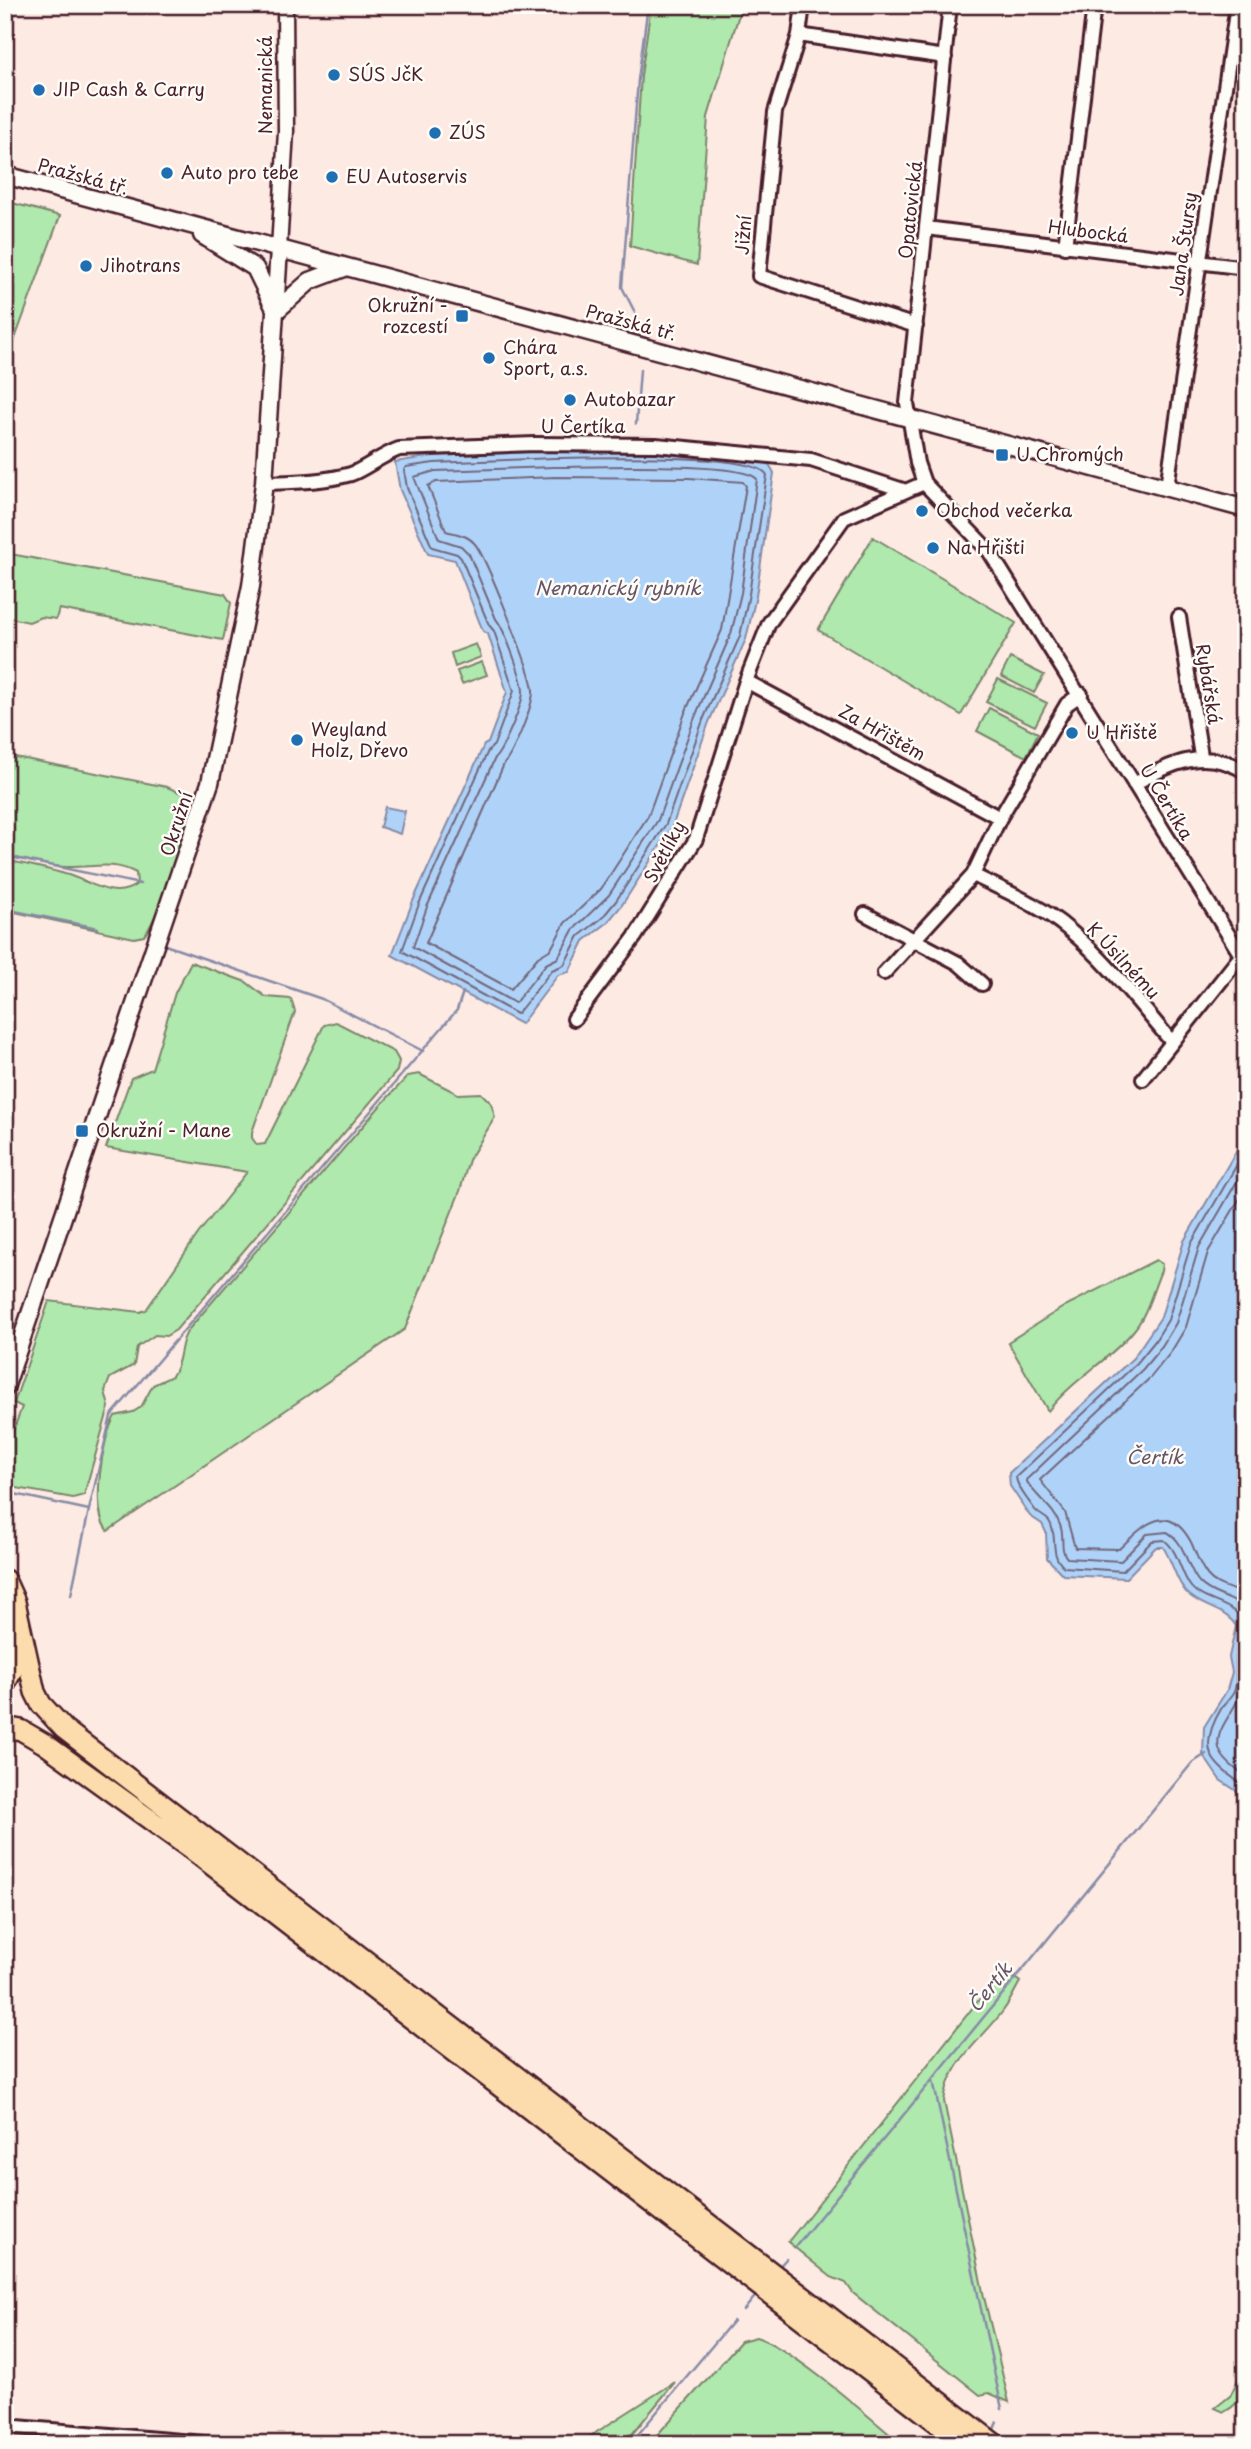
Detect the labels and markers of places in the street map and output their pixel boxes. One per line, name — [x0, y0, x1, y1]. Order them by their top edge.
place label: SÚS JčK — [348, 60, 423, 87]
marker: SÚS JčK — [326, 67, 342, 83]
place label: JIP Cash & Carry — [53, 75, 205, 102]
marker: JIP Cash & Carry — [31, 82, 47, 98]
place label: ZÚS — [449, 118, 486, 145]
marker: ZÚS — [427, 125, 443, 141]
place label: Auto pro tebe — [181, 158, 299, 185]
place label: EU Autoservis — [346, 162, 467, 189]
marker: Auto pro tebe — [159, 165, 175, 181]
marker: EU Autoservis — [324, 169, 340, 185]
place label: Jihotrans — [100, 251, 180, 278]
marker: Jihotrans — [78, 258, 94, 274]
place label: Okružní - rozcestí — [367, 291, 448, 339]
marker: Okružní - rozcestí — [454, 308, 470, 324]
place label: Chára Sport, a.s. — [503, 333, 588, 381]
marker: Chára Sport, a.s. — [481, 350, 497, 366]
place label: Autobazar — [584, 385, 676, 412]
marker: Autobazar — [562, 392, 578, 408]
place label: U Chromých — [1016, 440, 1124, 467]
marker: U Chromých — [994, 447, 1010, 463]
place label: Obchod večerka — [936, 496, 1073, 523]
marker: Obchod večerka — [914, 503, 930, 519]
place label: Na Hřišti — [947, 533, 1025, 560]
marker: Na Hřišti — [925, 540, 941, 556]
place label: Weyland Holz, Dřevo — [311, 715, 408, 763]
place label: U Hřiště — [1086, 718, 1157, 745]
marker: U Hřiště — [1064, 725, 1080, 741]
marker: Weyland Holz, Dřevo — [289, 732, 305, 748]
place label: Okružní - Mane — [96, 1116, 231, 1143]
marker: Okružní - Mane — [74, 1123, 90, 1139]

